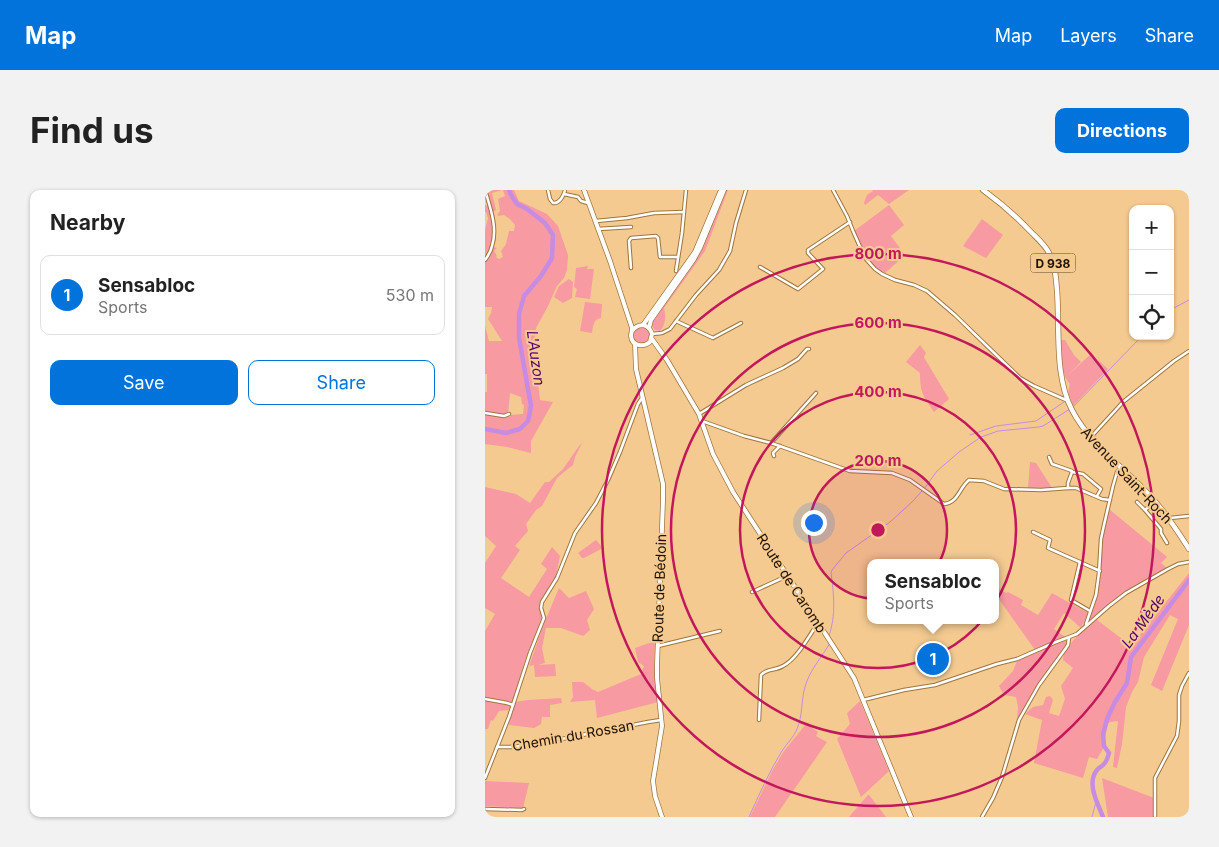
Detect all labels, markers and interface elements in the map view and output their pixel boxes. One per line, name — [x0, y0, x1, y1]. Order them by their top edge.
text: Map — [25, 21, 76, 50]
text: Map — [995, 25, 1032, 46]
text: Layers — [1060, 25, 1117, 46]
text: Share — [1145, 25, 1194, 46]
button: Directions — [1055, 108, 1189, 153]
text: Find us — [30, 109, 154, 151]
map controls — [1129, 205, 1174, 340]
button: + — [1129, 205, 1174, 250]
text: Nearby — [50, 210, 125, 235]
text: 800 m — [854, 244, 902, 263]
button: − — [1129, 250, 1174, 295]
road number: D 938 — [1031, 254, 1075, 272]
text: Sensabloc — [98, 274, 195, 297]
text: 1 — [64, 285, 70, 305]
text: 530 m — [386, 285, 434, 305]
button: locate — [1129, 295, 1174, 340]
text: Sports — [98, 297, 147, 317]
text: 600 m — [854, 313, 902, 332]
water label: L'Auzon — [523, 329, 549, 387]
button: Save — [50, 360, 238, 405]
button: Share — [248, 360, 435, 405]
text: 400 m — [854, 382, 902, 401]
street label: Avenue Saint-Roch — [1078, 423, 1176, 527]
text: 200 m — [855, 451, 901, 470]
your location — [801, 510, 827, 536]
centre of rings — [869, 521, 887, 539]
street label: Route de Caromb — [754, 530, 830, 636]
street label: Route de Bédoin — [649, 533, 669, 643]
popup — [867, 559, 999, 624]
text: Sensabloc — [884, 570, 982, 593]
water label: La Mède — [1117, 590, 1169, 652]
text: Sports — [884, 593, 934, 613]
pin: 1 — [917, 640, 949, 678]
street label: Chemin du Rossan — [511, 716, 635, 754]

